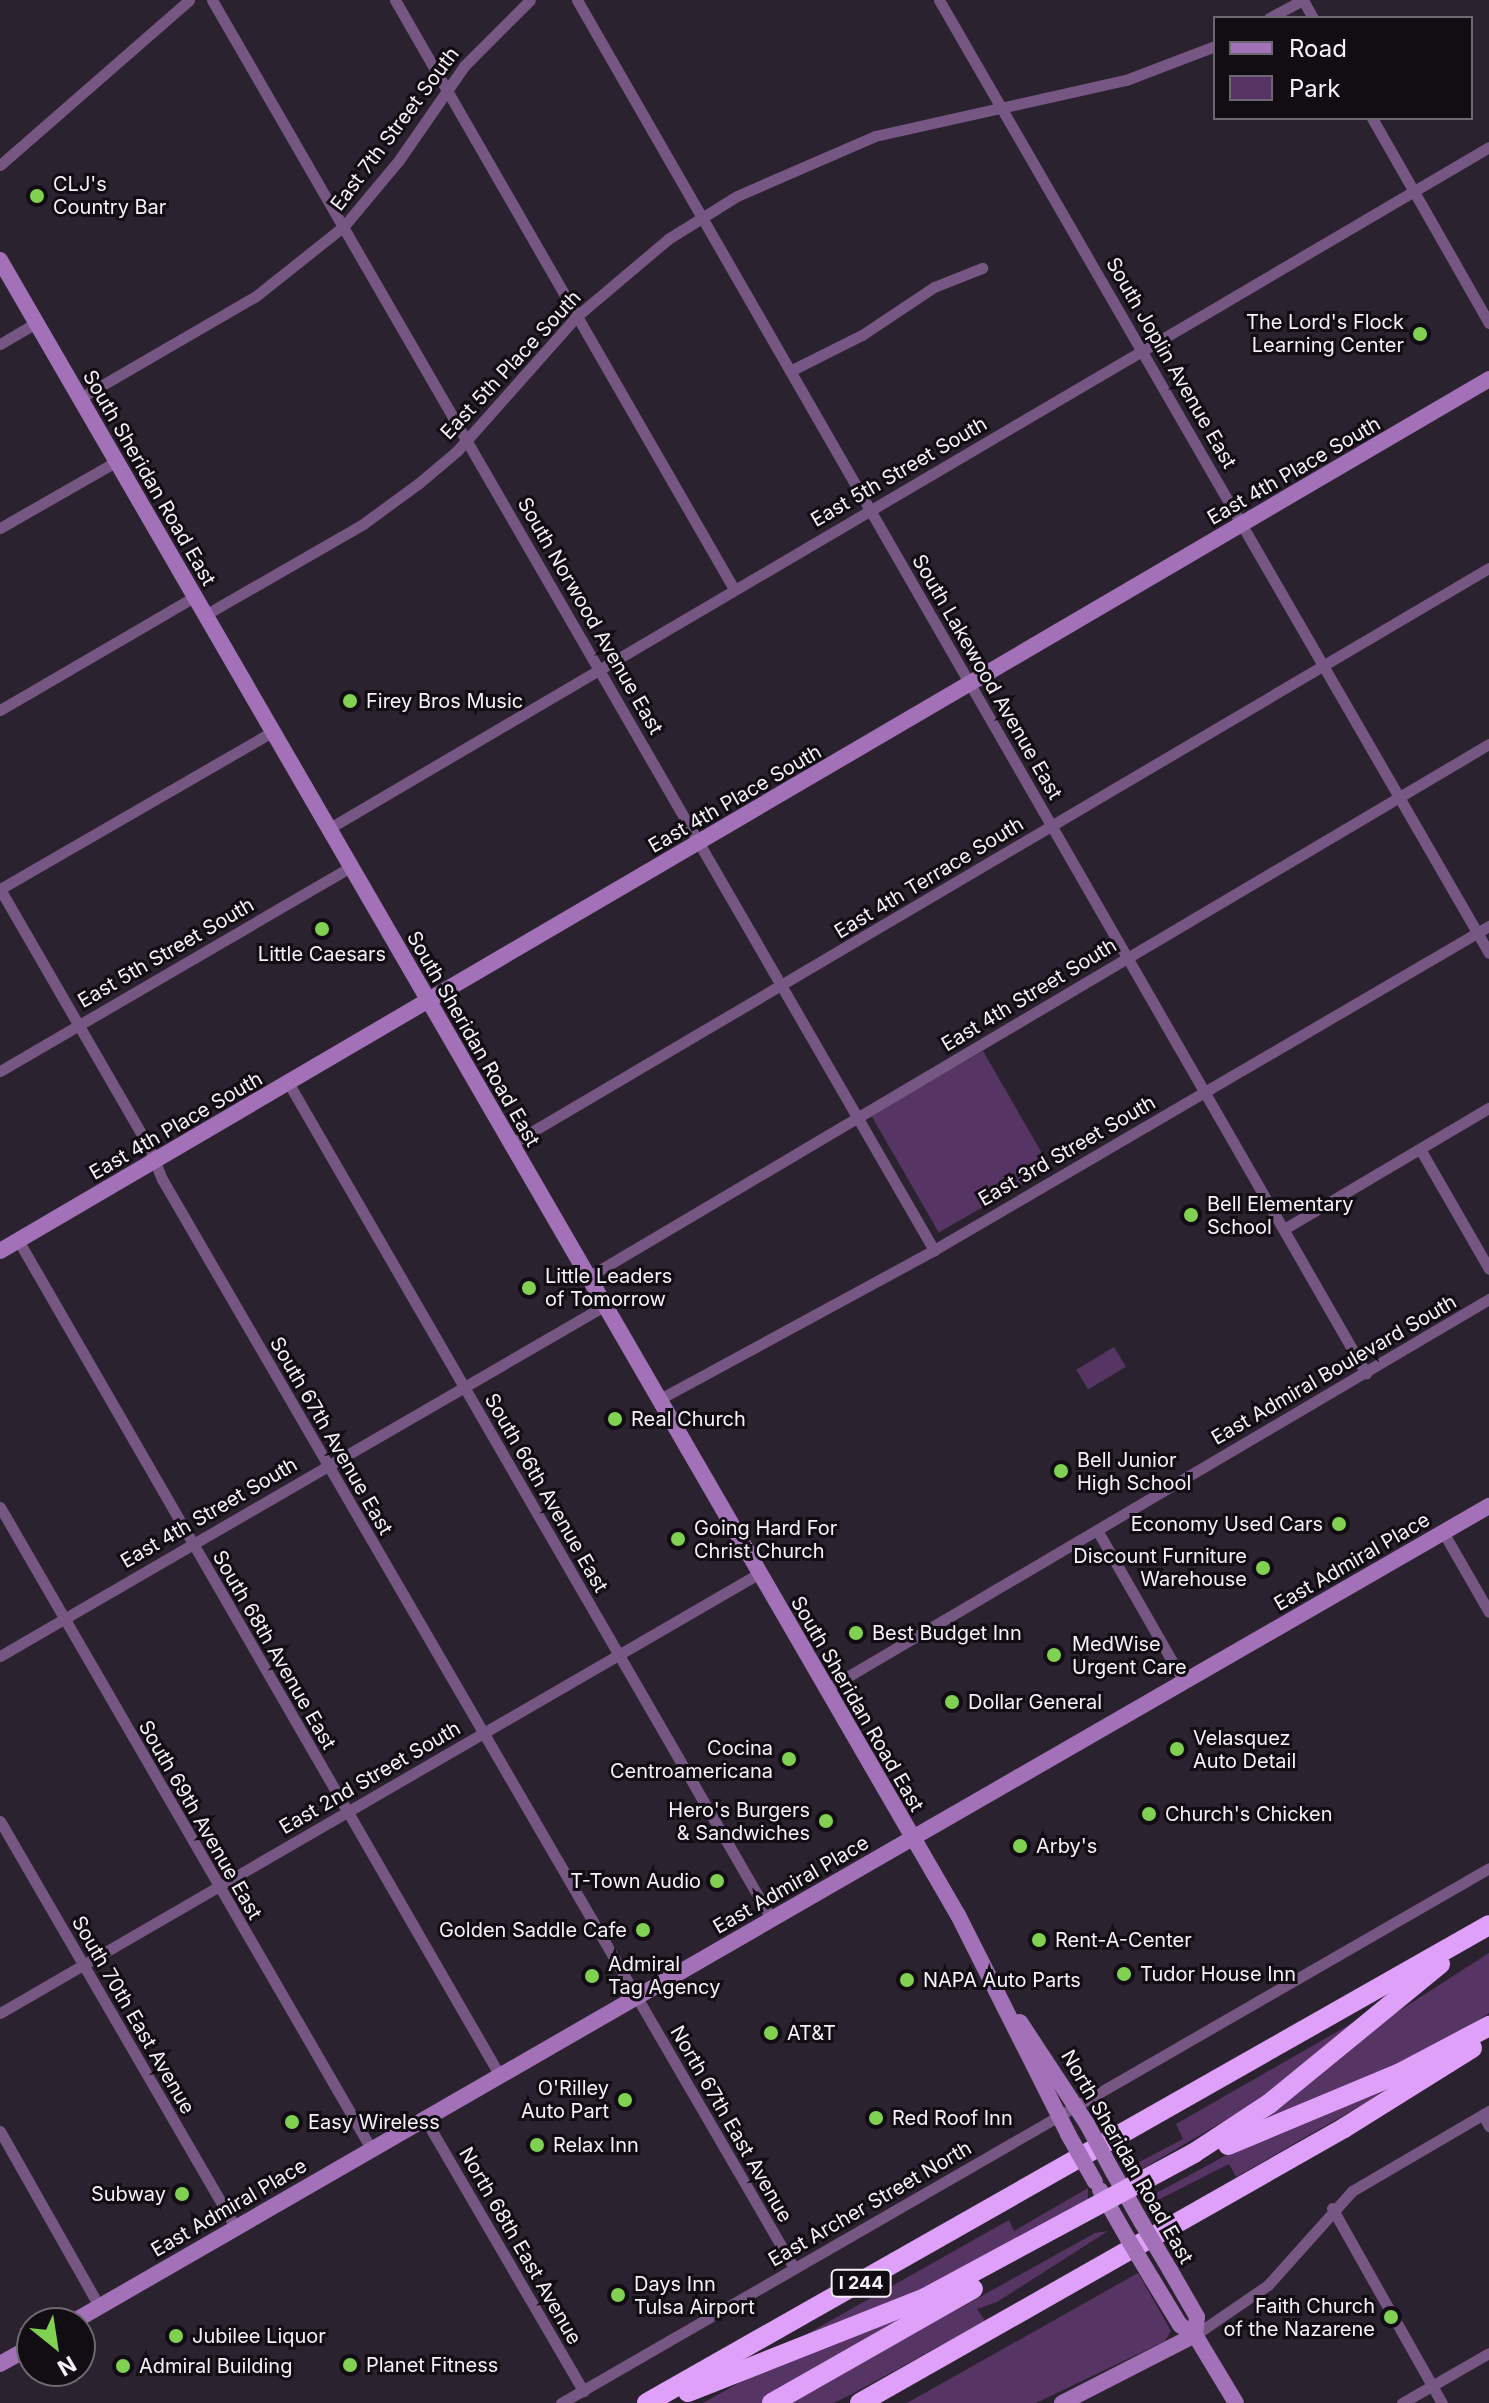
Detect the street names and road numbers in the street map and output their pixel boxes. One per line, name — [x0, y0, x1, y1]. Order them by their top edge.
street label: East 7th Street South — [326, 43, 464, 215]
street label: South Joplin Avenue East — [1101, 253, 1241, 473]
street label: East 5th Place South — [436, 286, 586, 444]
street label: South Sheridan Road East — [77, 366, 221, 590]
street label: East 5th Street South — [807, 412, 991, 532]
street label: East 4th Place South — [1203, 412, 1385, 530]
street label: South Norwood Avenue East — [512, 493, 668, 739]
street label: South Lakewood Avenue East — [907, 550, 1067, 804]
street label: East 4th Place South — [644, 740, 826, 858]
street label: East 4th Terrace South — [830, 812, 1028, 944]
street label: East 5th Street South — [74, 893, 258, 1013]
street label: South Sheridan Road East — [401, 927, 545, 1151]
street label: East 4th Street South — [937, 933, 1121, 1057]
street label: East 4th Place South — [85, 1067, 267, 1185]
street label: East 3rd Street South — [974, 1090, 1160, 1212]
street label: East Admiral Boulevard South — [1207, 1290, 1461, 1450]
street label: South 67th Avenue East — [264, 1333, 398, 1539]
street label: South 66th Avenue East — [479, 1389, 613, 1597]
street label: East 4th Street South — [116, 1453, 302, 1573]
street label: East Admiral Place — [1270, 1508, 1434, 1616]
street label: South 68th Avenue East — [207, 1546, 341, 1754]
street label: South Sheridan Road East — [785, 1592, 929, 1816]
street label: South 69th Avenue East — [133, 1716, 267, 1924]
street label: East 2nd Street South — [275, 1716, 465, 1840]
street label: East Admiral Place — [709, 1831, 873, 1939]
street label: South 70th East Avenue — [66, 1912, 200, 2118]
street label: North 67th East Avenue — [665, 2022, 797, 2226]
street label: North Sheridan Road East — [1056, 2046, 1198, 2268]
street label: East Archer Street North — [764, 2136, 976, 2272]
street label: North 68th East Avenue — [454, 2143, 586, 2349]
street label: East Admiral Place — [147, 2154, 311, 2262]
road number: I 244 — [829, 2269, 893, 2297]

